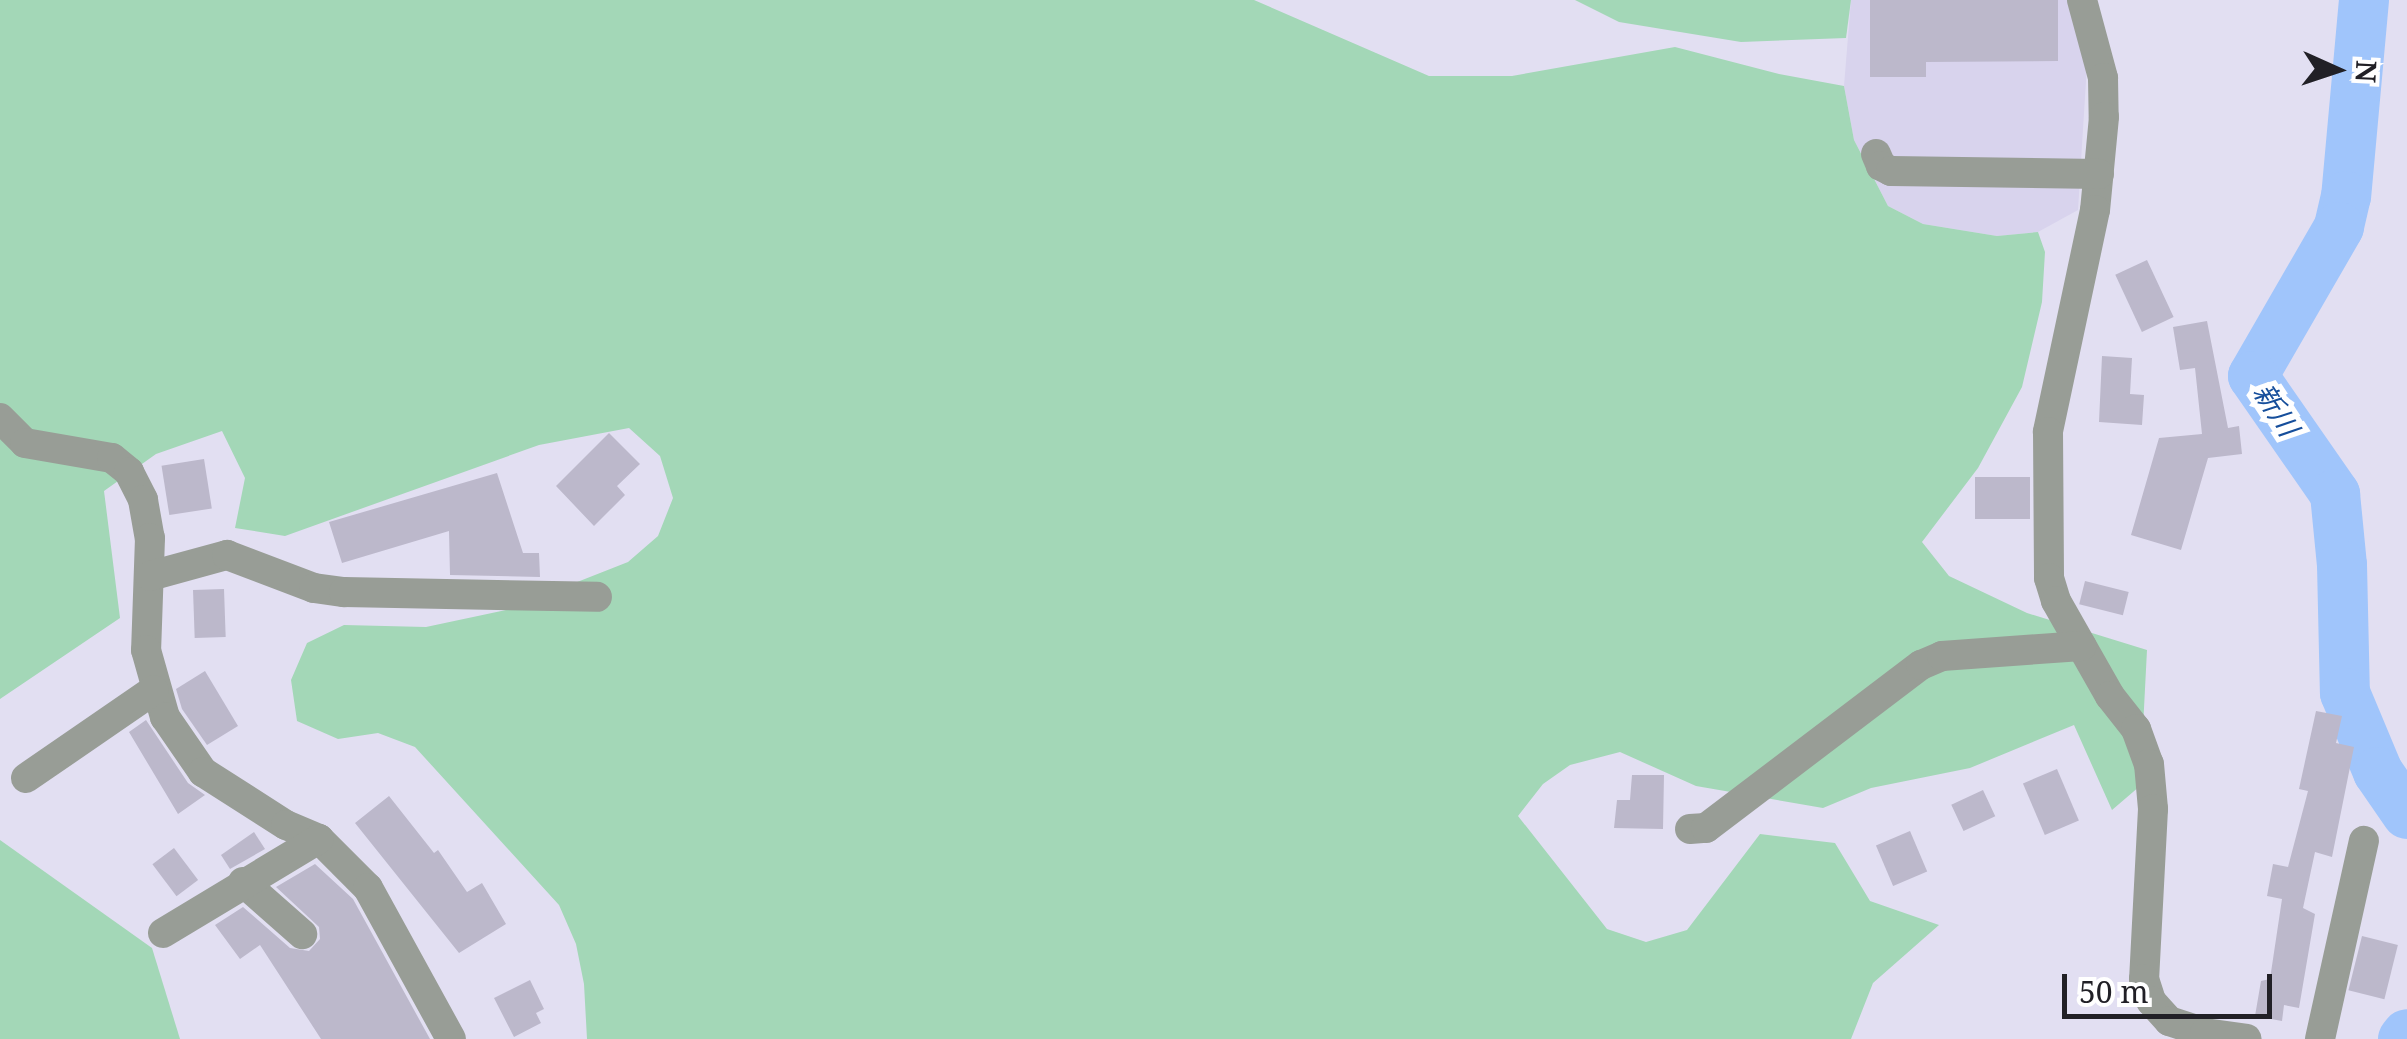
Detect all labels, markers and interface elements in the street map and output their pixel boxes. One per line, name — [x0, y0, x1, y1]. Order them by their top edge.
north arrow — [2287, 20, 2387, 120]
text: N — [2347, 60, 2387, 84]
water label: 新川 — [2248, 376, 2306, 442]
scale bar — [2067, 954, 2277, 1016]
text: 50 m — [2079, 971, 2149, 1012]

